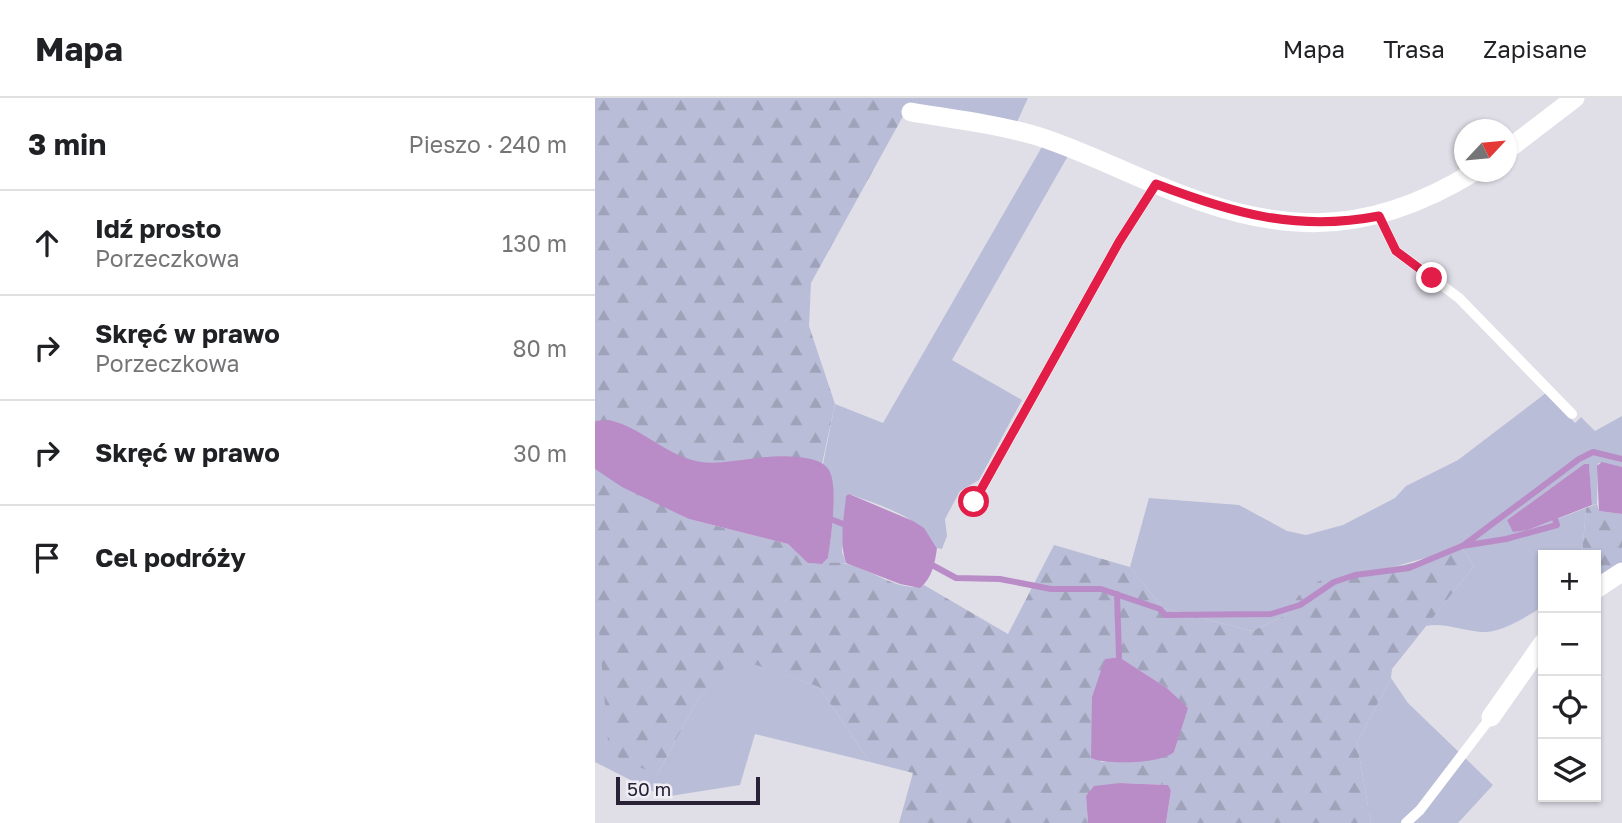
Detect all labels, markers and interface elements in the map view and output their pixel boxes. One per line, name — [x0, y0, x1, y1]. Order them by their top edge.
text: Mapa — [35, 29, 123, 68]
text: Mapa — [1283, 34, 1345, 63]
text: Trasa — [1383, 34, 1445, 63]
text: Zapisane — [1483, 34, 1587, 63]
north arrow — [1454, 119, 1517, 182]
text: 3 min — [28, 126, 106, 162]
text: Pieszo · 240 m — [409, 130, 567, 158]
text: Idź prosto — [95, 213, 221, 244]
icon: ahead — [28, 224, 66, 262]
text: 130 m — [502, 229, 567, 257]
text: Porzeczkowa — [95, 244, 239, 272]
route end — [1416, 262, 1447, 293]
text: Skręć w prawo — [95, 318, 280, 349]
icon: right — [28, 329, 66, 367]
text: 80 m — [513, 334, 567, 362]
text: Porzeczkowa — [95, 349, 239, 377]
icon: right — [28, 434, 66, 472]
text: Skręć w prawo — [95, 437, 280, 468]
text: 30 m — [513, 439, 567, 467]
route start — [958, 486, 989, 517]
icon: arrive — [28, 539, 66, 577]
text: Cel podróży — [95, 542, 246, 573]
map controls — [1538, 550, 1601, 802]
button: + — [1538, 550, 1601, 613]
button: − — [1538, 613, 1601, 676]
button: locate — [1538, 676, 1601, 739]
button: layers — [1538, 739, 1601, 802]
scale bar — [616, 774, 759, 806]
text: 50 m — [627, 777, 671, 800]

